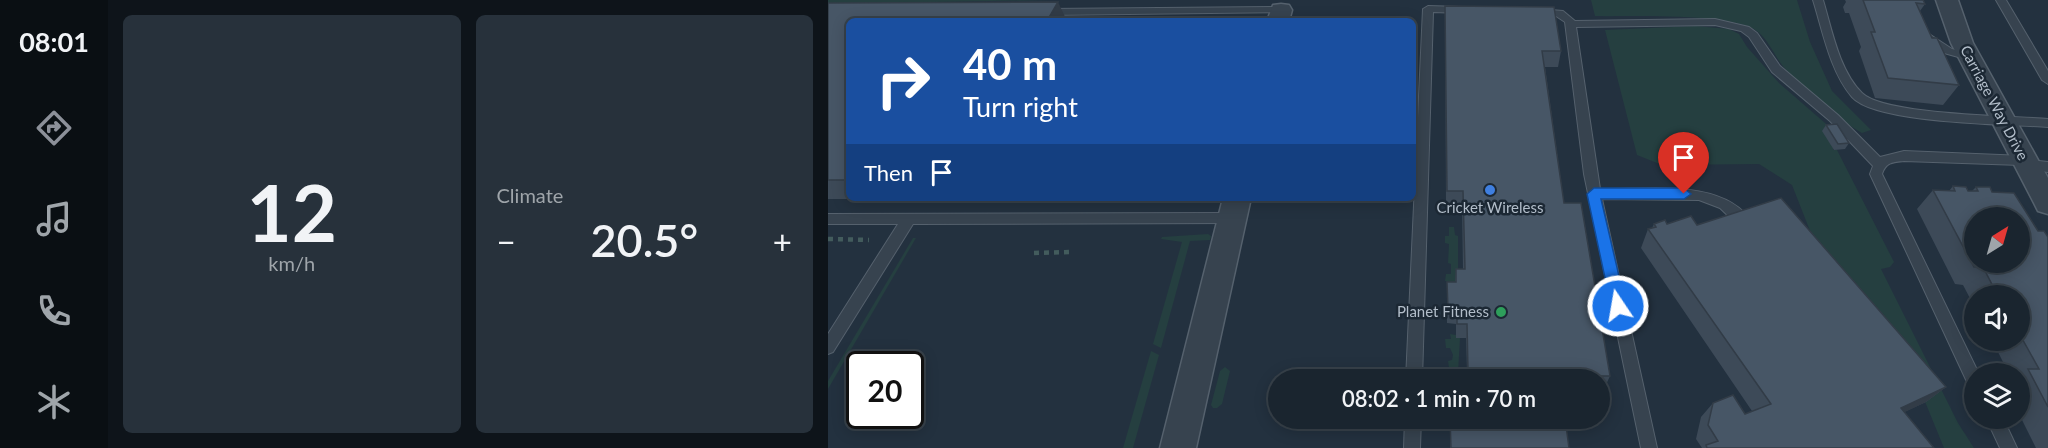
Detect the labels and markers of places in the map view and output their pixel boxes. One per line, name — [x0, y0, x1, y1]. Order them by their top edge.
pin — [1658, 132, 1709, 194]
marker: Cricket Wireless — [1483, 183, 1497, 197]
place label: Cricket Wireless — [1437, 198, 1543, 216]
place label: Planet Fitness — [1397, 302, 1489, 320]
marker: Planet Fitness — [1494, 305, 1508, 319]

